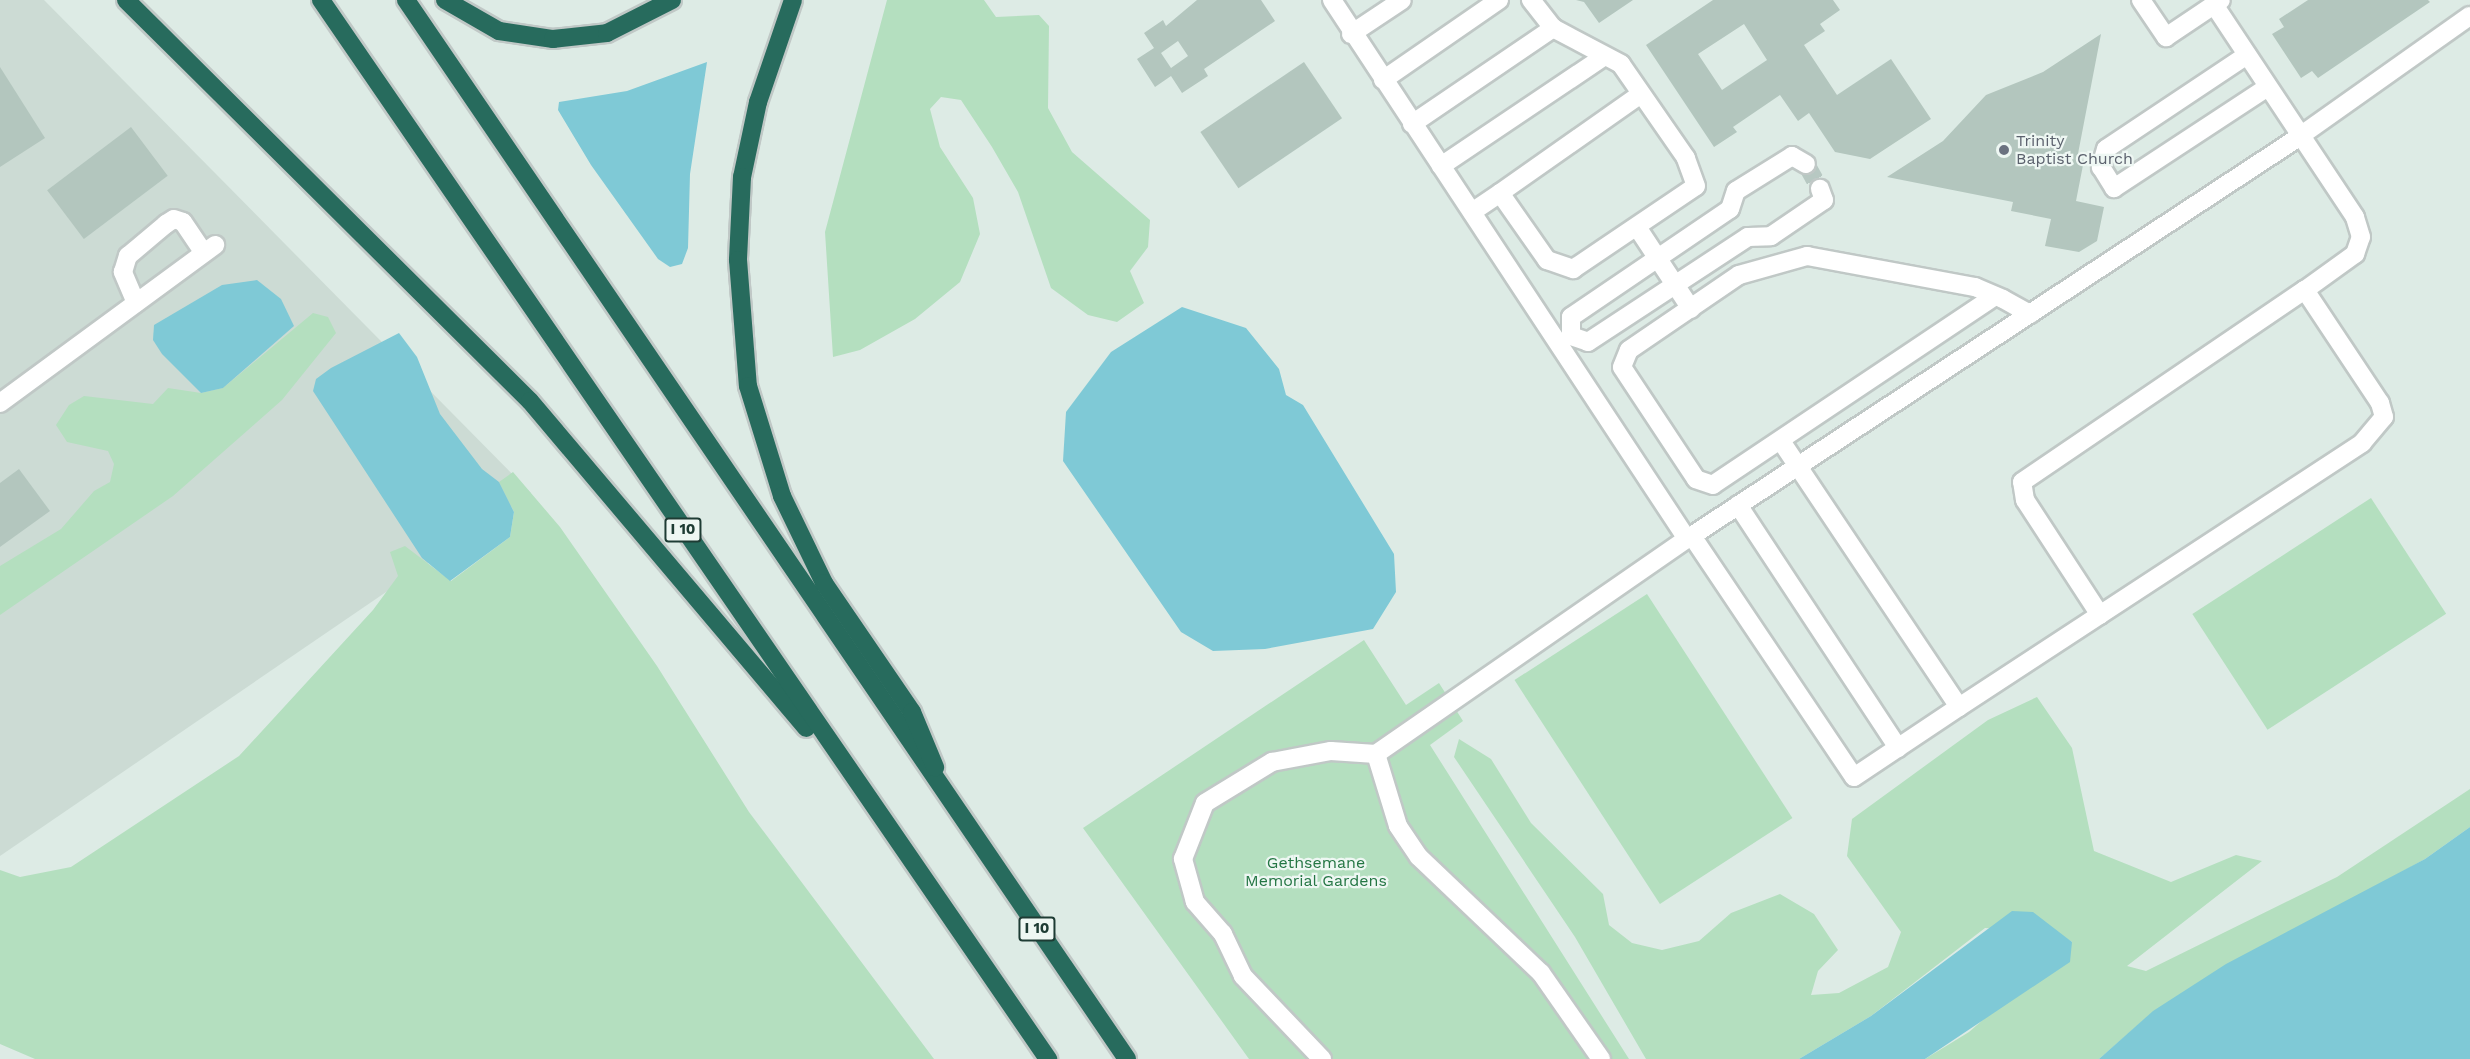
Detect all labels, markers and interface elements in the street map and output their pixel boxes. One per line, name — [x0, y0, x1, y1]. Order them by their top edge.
place label: Trinity Baptist Church — [2016, 131, 2133, 169]
marker: Trinity Baptist Church — [1997, 143, 2011, 157]
road number: I 10 — [664, 518, 702, 542]
park label: Gethsemane Memorial Gardens — [1245, 853, 1387, 891]
road number: I 10 — [1018, 917, 1056, 941]

